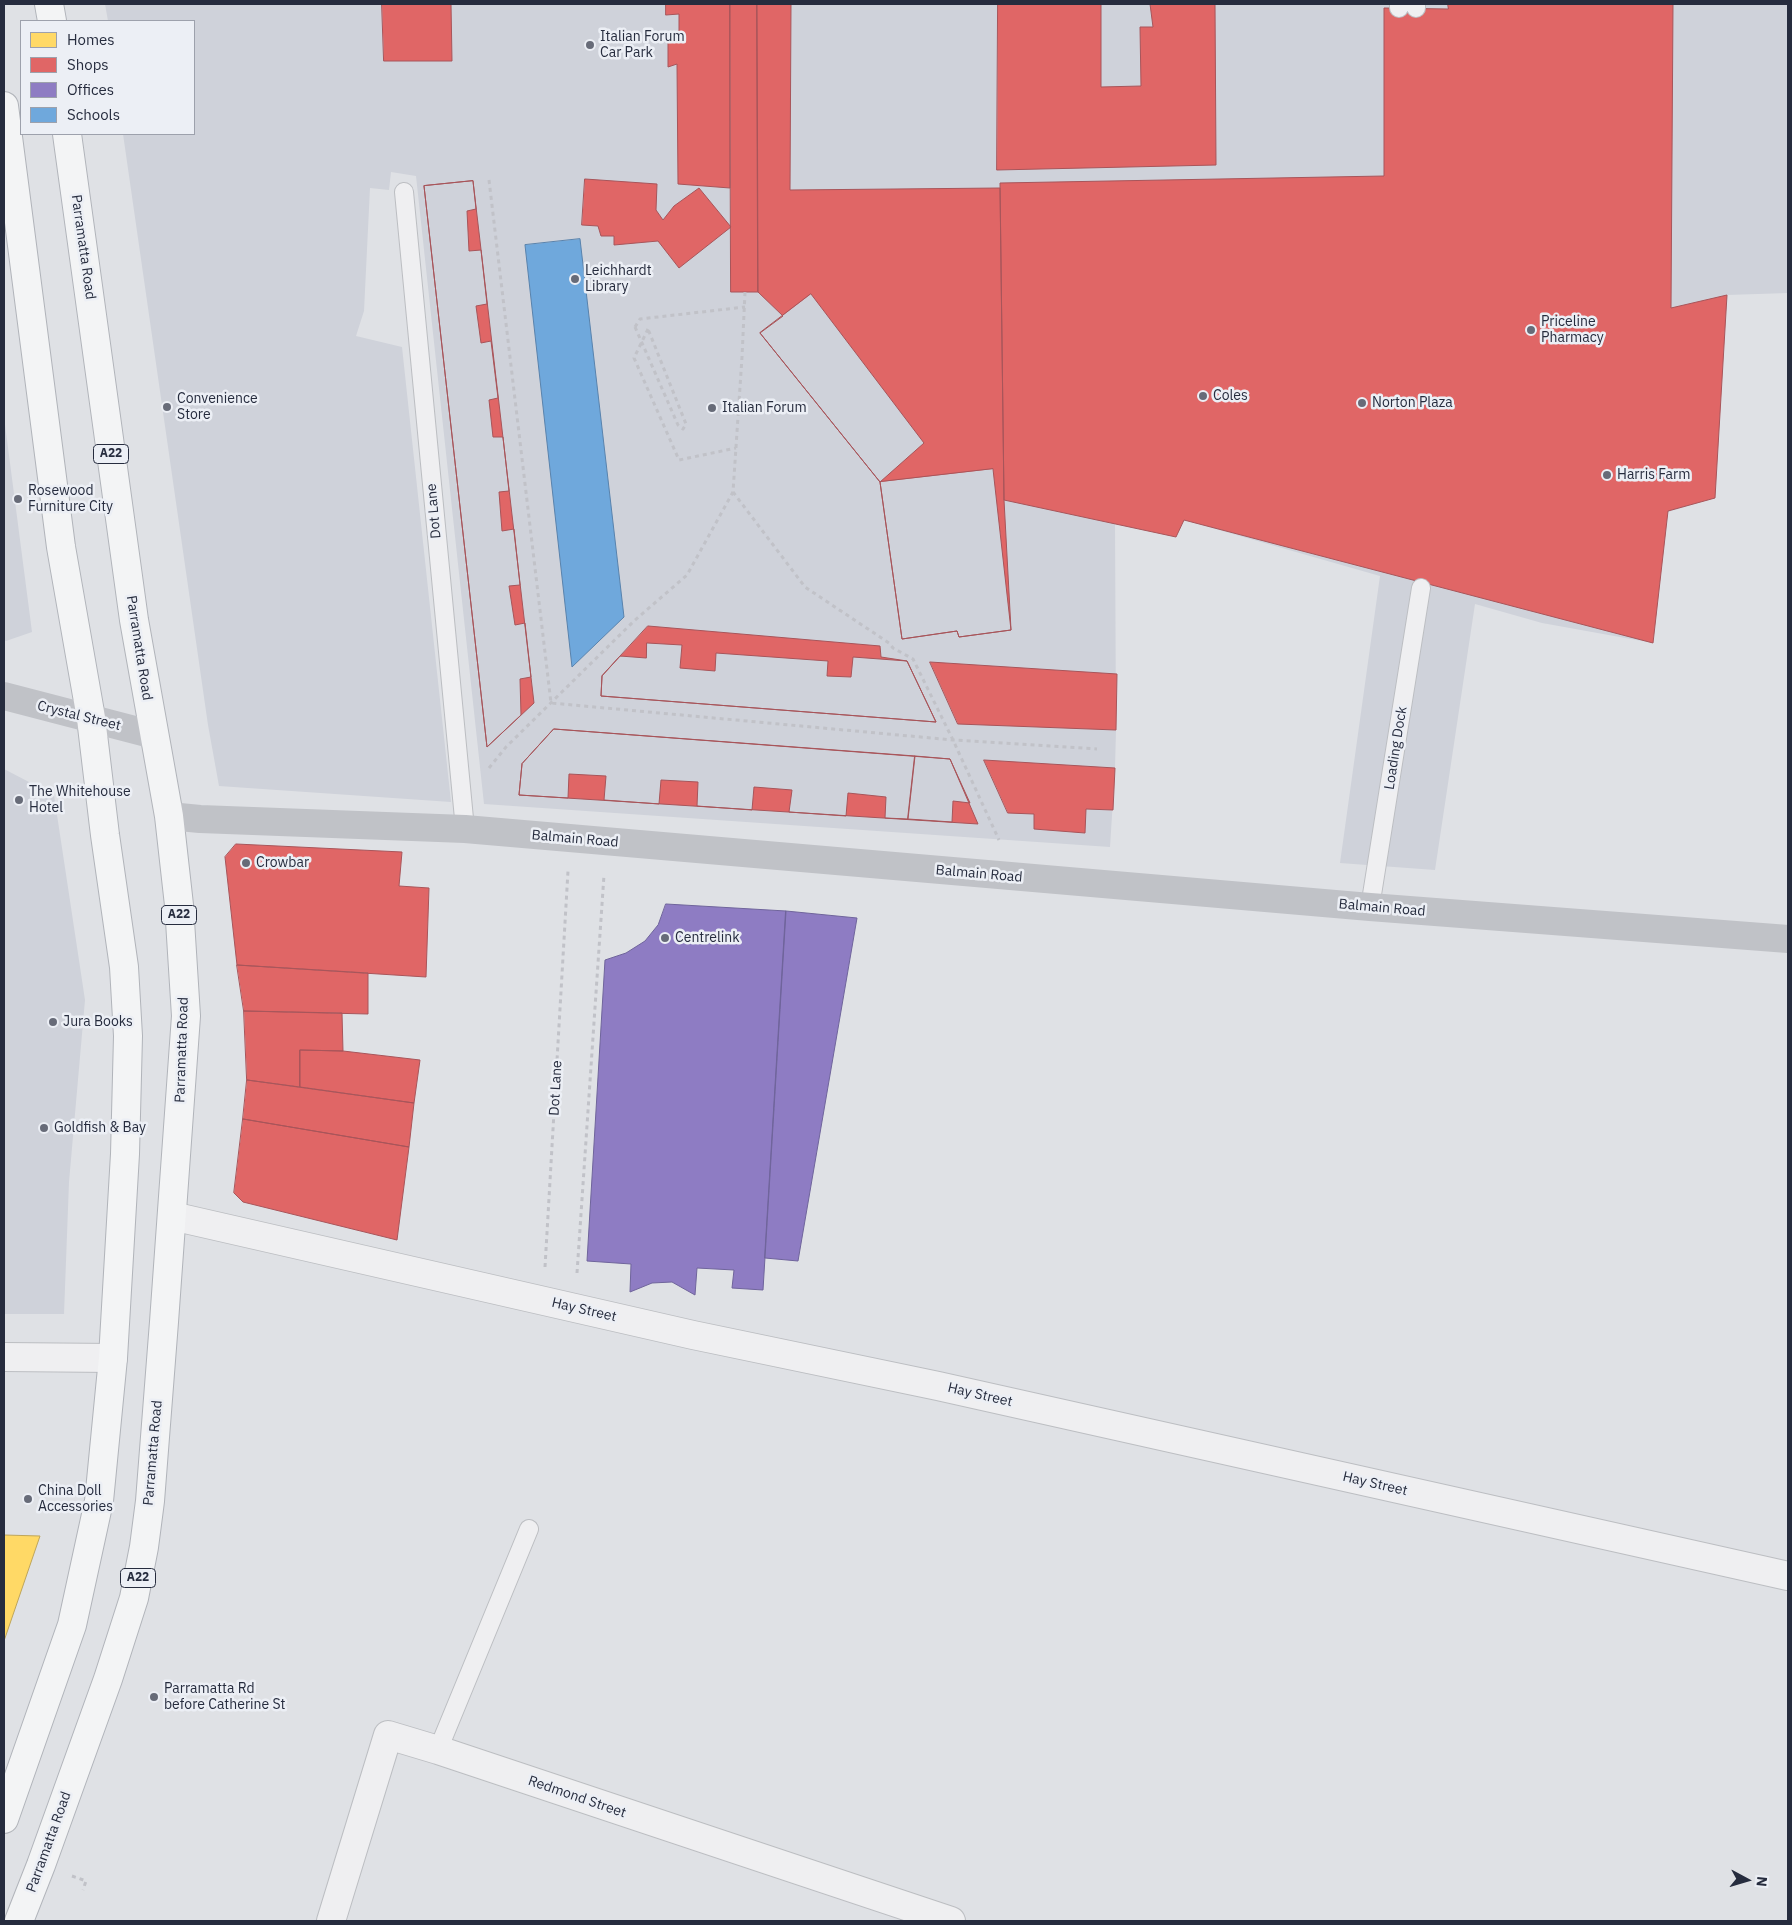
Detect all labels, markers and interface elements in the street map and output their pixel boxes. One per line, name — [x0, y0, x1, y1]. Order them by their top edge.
legend — [20, 20, 195, 135]
place label: Italian Forum Car Park — [600, 29, 685, 62]
text: Homes — [67, 30, 115, 49]
marker: Italian Forum Car Park — [584, 39, 596, 51]
text: Shops — [67, 55, 109, 74]
text: Offices — [67, 80, 114, 99]
text: Schools — [67, 105, 120, 124]
street label: Parramatta Road — [67, 193, 99, 301]
place label: Leichhardt Library — [585, 263, 652, 296]
marker: Leichhardt Library — [569, 273, 581, 285]
place label: Priceline Pharmacy — [1541, 314, 1604, 347]
marker: Priceline Pharmacy — [1525, 324, 1537, 336]
place label: Coles — [1213, 388, 1248, 404]
marker: Coles — [1197, 390, 1209, 402]
place label: Convenience Store — [177, 391, 258, 424]
place label: Norton Plaza — [1372, 395, 1453, 411]
marker: Norton Plaza — [1356, 397, 1368, 409]
place label: Italian Forum — [722, 400, 807, 416]
marker: Convenience Store — [161, 401, 173, 413]
marker: Italian Forum — [706, 402, 718, 414]
road number: A22 — [94, 444, 128, 464]
place label: Harris Farm — [1617, 467, 1690, 483]
marker: Harris Farm — [1601, 469, 1613, 481]
place label: Rosewood Furniture City — [28, 483, 113, 516]
street label: Dot Lane — [423, 483, 445, 539]
marker: Rosewood Furniture City — [12, 493, 24, 505]
street label: Parramatta Road — [122, 594, 156, 702]
street label: Crystal Street — [35, 698, 123, 734]
street label: Loading Dock — [1381, 705, 1411, 791]
place label: The Whitehouse Hotel — [29, 784, 131, 816]
marker: The Whitehouse Hotel — [13, 794, 25, 806]
street label: Balmain Road — [531, 827, 619, 851]
place label: Crowbar — [256, 855, 309, 871]
marker: Crowbar — [240, 857, 252, 869]
street label: Balmain Road — [935, 862, 1023, 886]
street label: Balmain Road — [1338, 896, 1426, 920]
road number: A22 — [162, 906, 196, 924]
place label: Centrelink — [675, 930, 740, 946]
marker: Centrelink — [659, 932, 671, 944]
street label: Parramatta Road — [172, 997, 192, 1103]
place label: Jura Books — [63, 1014, 133, 1030]
marker: Jura Books — [47, 1016, 59, 1028]
street label: Dot Lane — [546, 1060, 566, 1116]
place label: Goldfish & Bay — [54, 1120, 146, 1136]
marker: Goldfish & Bay — [38, 1122, 50, 1134]
street label: Hay Street — [550, 1294, 618, 1326]
street label: Hay Street — [946, 1379, 1014, 1411]
street label: Parramatta Road — [140, 1400, 166, 1506]
street label: Hay Street — [1341, 1468, 1409, 1500]
place label: China Doll Accessories — [38, 1483, 113, 1515]
marker: China Doll Accessories — [22, 1493, 34, 1505]
road number: A22 — [120, 1569, 156, 1588]
place label: Parramatta Rd before Catherine St — [164, 1681, 286, 1714]
marker: Parramatta Rd before Catherine St — [148, 1691, 160, 1703]
street label: Redmond Street — [526, 1772, 628, 1822]
street label: Parramatta Road — [23, 1789, 75, 1895]
north arrow — [1722, 1855, 1772, 1905]
text: N — [1752, 1876, 1771, 1888]

